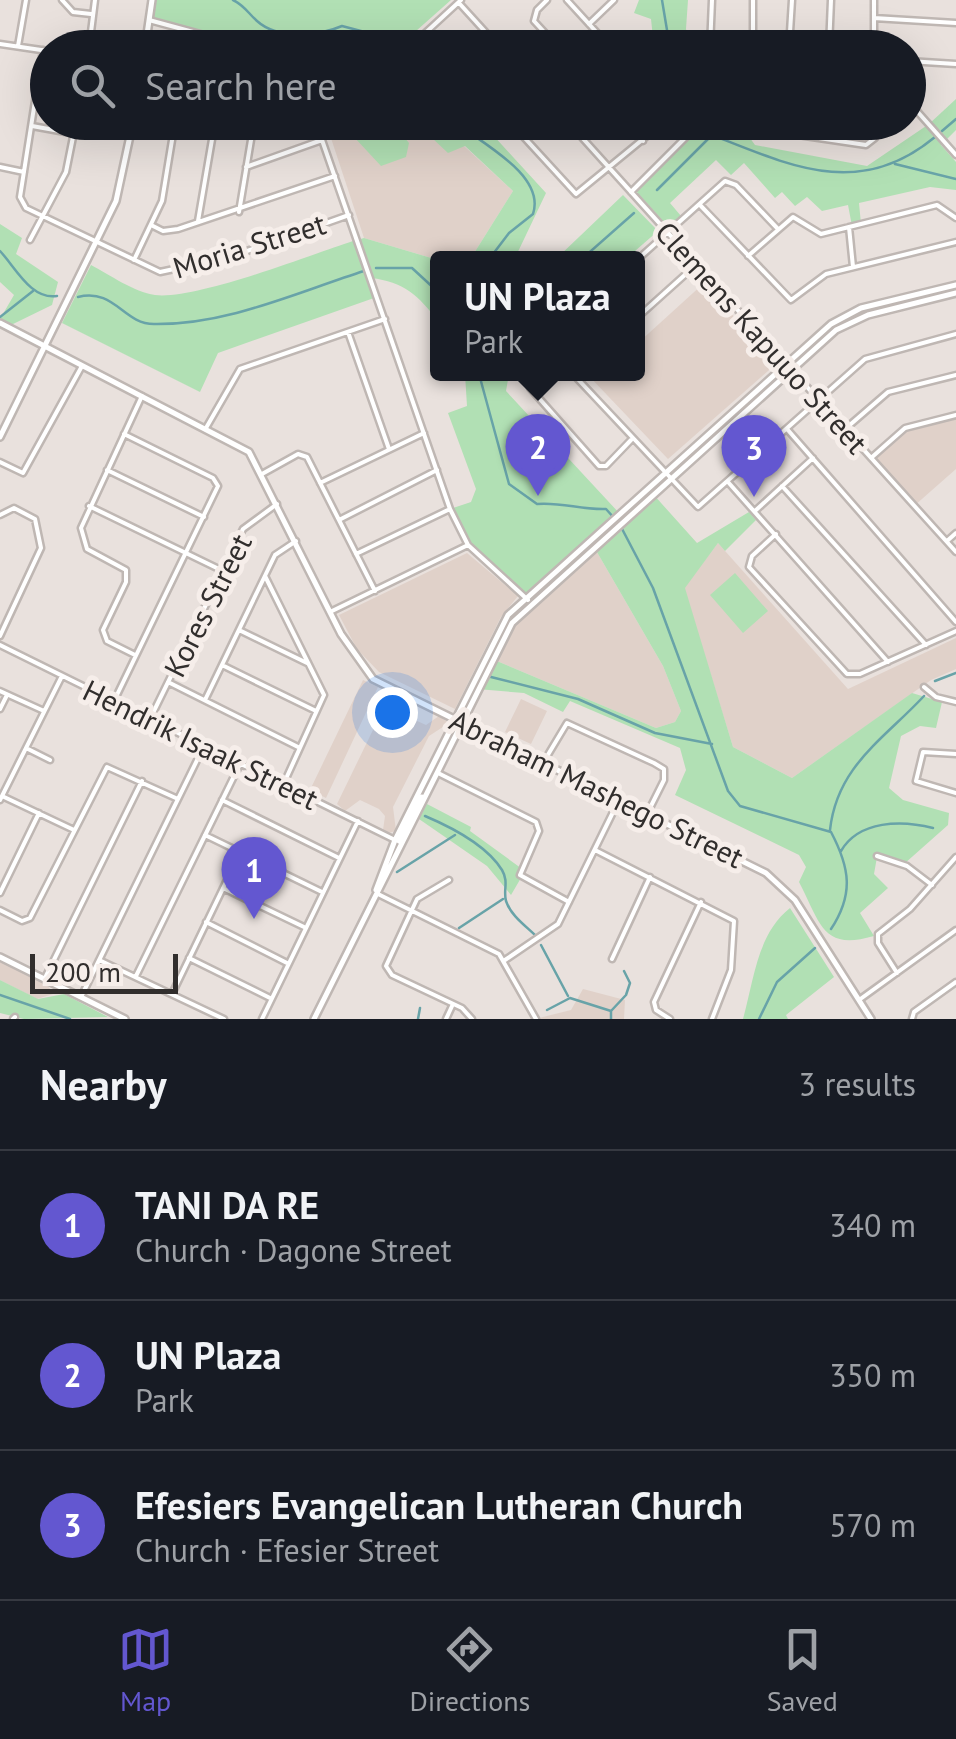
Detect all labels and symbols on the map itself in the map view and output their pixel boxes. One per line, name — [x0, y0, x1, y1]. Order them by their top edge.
street label: Moria Street — [168, 203, 330, 287]
street label: Clemens Kapuuo Street — [647, 213, 877, 461]
pin: 2 — [506, 414, 570, 496]
pin: 3 — [722, 414, 786, 497]
street label: Kores Street — [154, 527, 260, 683]
street label: Hendrik Isaak Street — [77, 670, 325, 818]
your location — [367, 687, 418, 738]
street label: Abraham Mashego Street — [444, 700, 750, 876]
pin: 1 — [222, 836, 286, 919]
scale bar — [30, 949, 178, 994]

